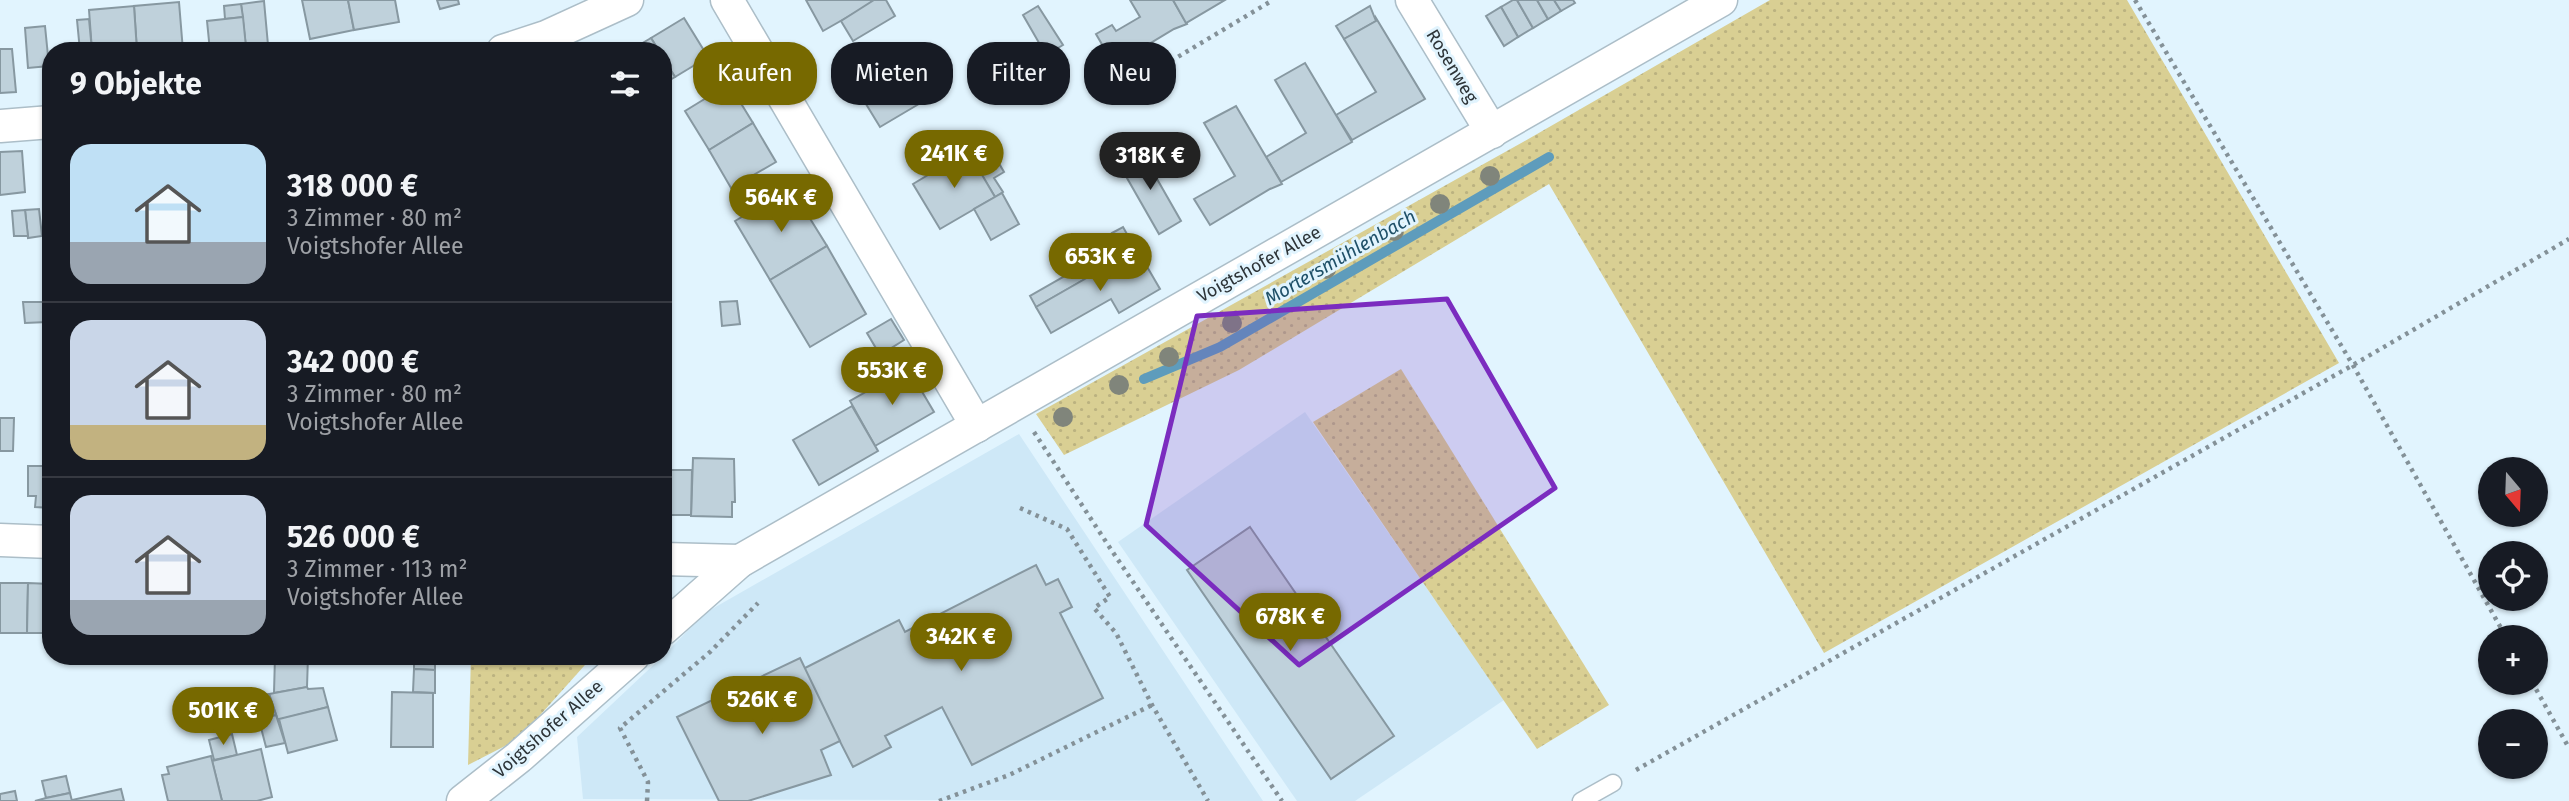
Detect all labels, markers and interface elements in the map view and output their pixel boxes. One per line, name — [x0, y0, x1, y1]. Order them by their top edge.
street label: Rosenweg — [1421, 25, 1483, 107]
chip: Kaufen — [693, 42, 817, 105]
chip: Mieten — [831, 42, 953, 105]
chip: Filter — [967, 42, 1070, 105]
chip: Neu — [1084, 42, 1176, 105]
icon: filters — [606, 65, 644, 103]
text: 9 Objekte — [70, 66, 202, 102]
pin: 241K € — [897, 130, 1011, 190]
pin: 318K € — [1093, 132, 1207, 192]
text: 241K € — [921, 139, 987, 167]
text: 318K € — [1115, 141, 1185, 169]
text: 318 000 € — [287, 168, 418, 204]
icon: home — [126, 172, 210, 256]
pin: 564K € — [724, 174, 838, 234]
text: 564K € — [745, 183, 817, 211]
text: 3 Zimmer · 80 m² — [287, 204, 462, 232]
water label: Mortersmühlenbach — [1260, 205, 1420, 310]
street label: Voigtshofer Allee — [1193, 221, 1325, 307]
text: Voigtshofer Allee — [287, 232, 464, 260]
pin: 653K € — [1043, 233, 1157, 293]
text: 653K € — [1065, 242, 1135, 270]
text: 342 000 € — [287, 344, 419, 380]
icon: home — [126, 348, 210, 432]
pin: 553K € — [835, 348, 949, 407]
text: 553K € — [857, 356, 927, 384]
text: 3 Zimmer · 80 m² — [287, 380, 462, 408]
text: Voigtshofer Allee — [287, 408, 464, 436]
north arrow — [2478, 457, 2548, 527]
map controls — [2478, 457, 2548, 779]
text: 526 000 € — [287, 519, 420, 555]
icon: home — [126, 523, 210, 607]
button: locate — [2478, 541, 2548, 611]
text: 3 Zimmer · 113 m² — [287, 555, 468, 583]
text: Voigtshofer Allee — [287, 583, 464, 611]
pin: 678K € — [1233, 594, 1347, 653]
text: 678K € — [1255, 602, 1325, 630]
pin: 342K € — [904, 614, 1018, 673]
text: 342K € — [926, 622, 996, 650]
button: + — [2478, 625, 2548, 695]
street label: Voigtshofer Allee — [489, 675, 607, 783]
pin: 526K € — [705, 676, 819, 736]
text: 526K € — [727, 685, 797, 713]
pin: 501K € — [166, 688, 280, 747]
text: 501K € — [188, 696, 258, 724]
button: − — [2478, 709, 2548, 779]

